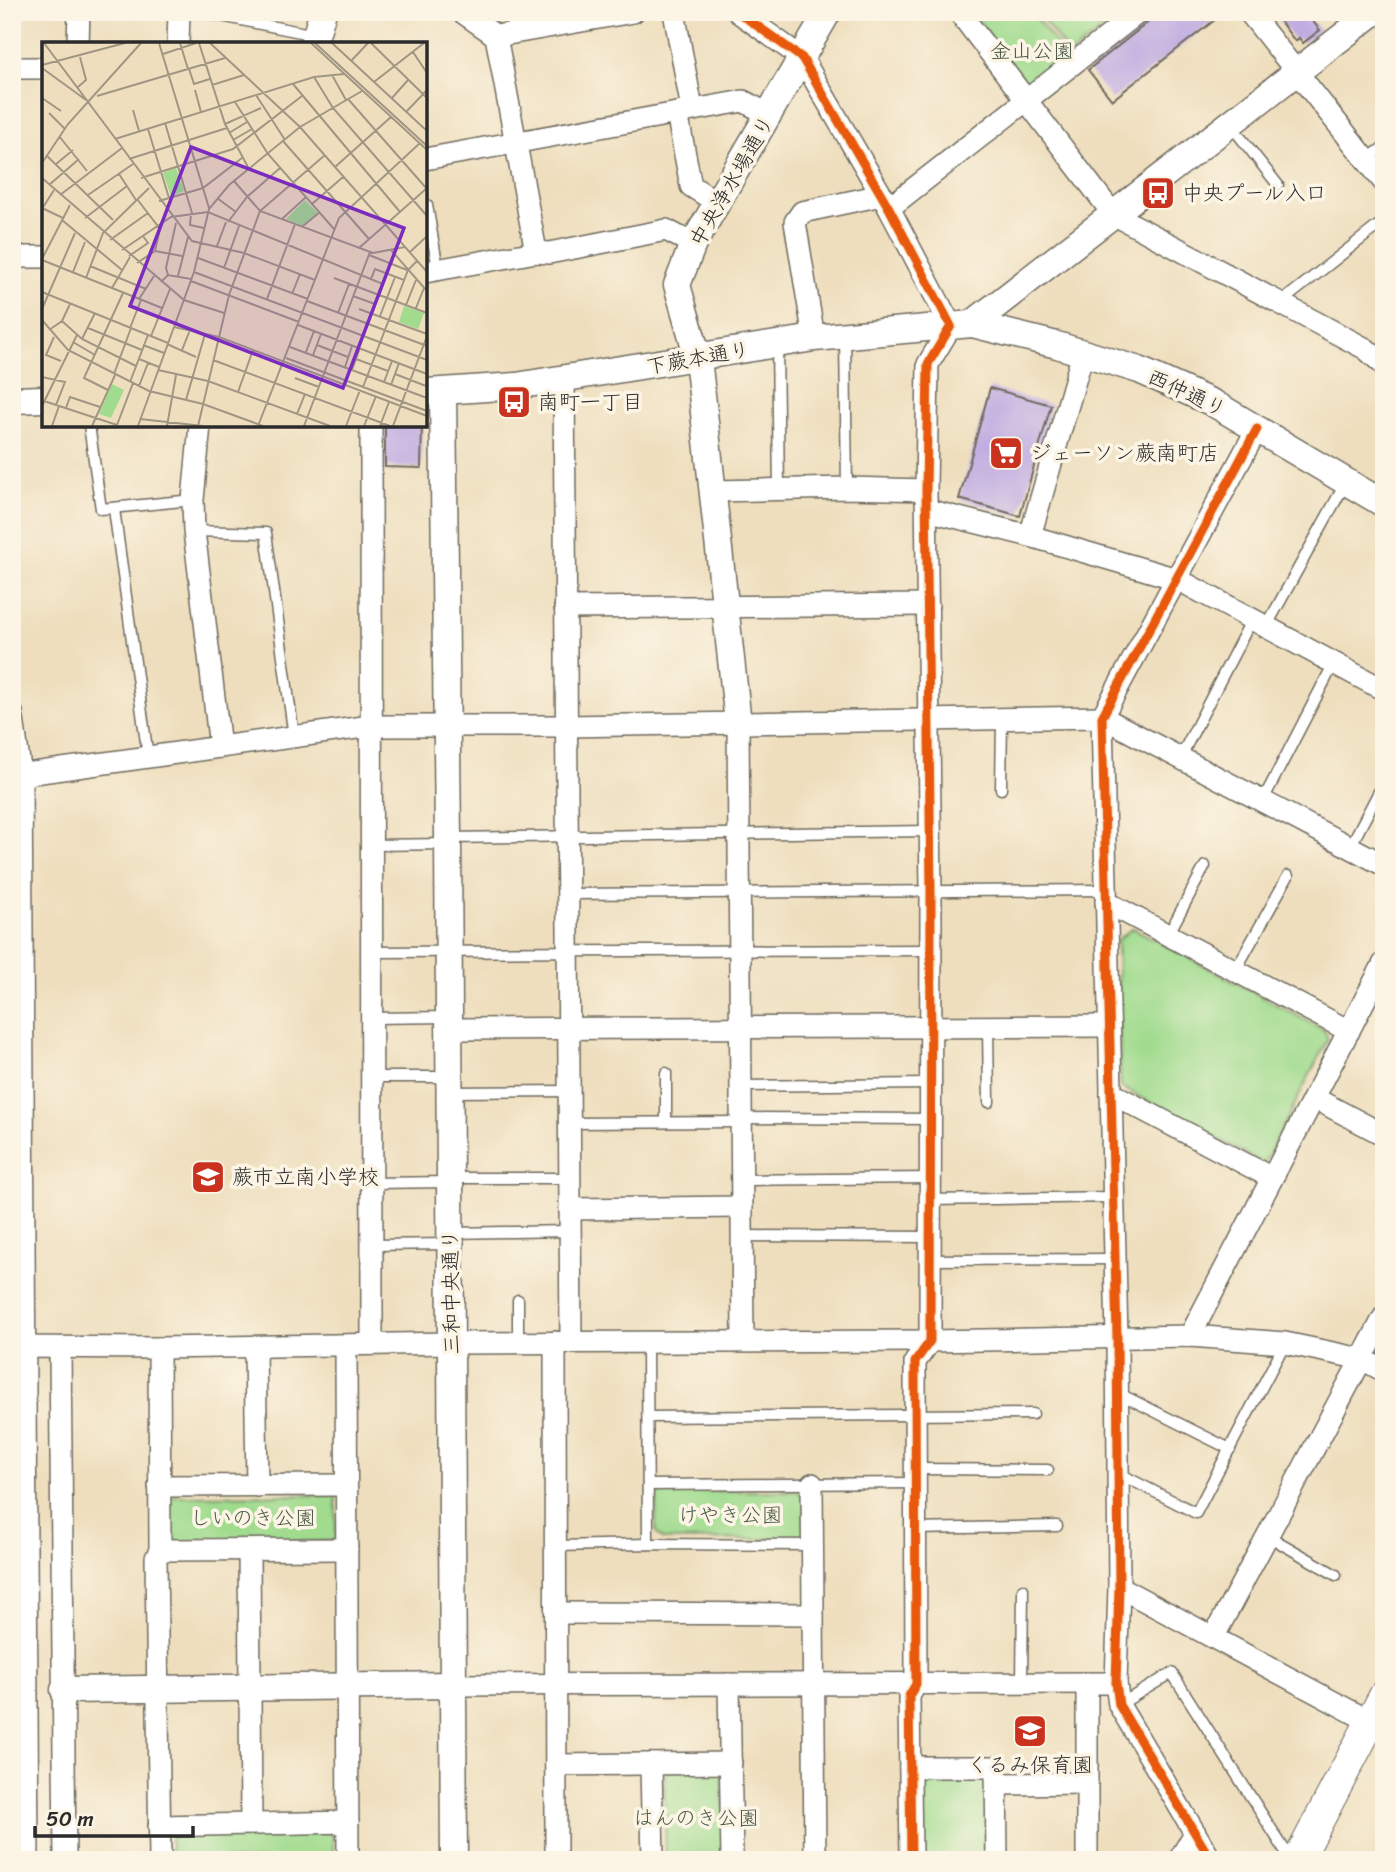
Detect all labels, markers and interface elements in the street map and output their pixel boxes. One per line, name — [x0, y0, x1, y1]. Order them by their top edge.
park label: 金山公園 — [990, 32, 1074, 70]
inset map — [42, 42, 427, 427]
street label: 中央浄水場通り — [679, 108, 785, 254]
bus stop icon: 中央プール入口 — [1139, 174, 1177, 212]
place label: 中央プール入口 — [1182, 174, 1326, 212]
street label: 下蕨本通り — [643, 330, 753, 386]
street label: 西仲通り — [1141, 358, 1233, 428]
bus stop icon: 南町一丁目 — [495, 383, 533, 421]
place label: 南町一丁目 — [538, 383, 643, 421]
supermarket icon: ジェーソン蕨南町店 — [987, 434, 1025, 472]
place label: ジェーソン蕨南町店 — [1030, 434, 1219, 472]
school or university icon: 蕨市立南小学校 — [189, 1158, 227, 1196]
place label: 蕨市立南小学校 — [232, 1158, 379, 1196]
street label: 三和中央通り — [431, 1229, 471, 1355]
park label: けやき公園 — [678, 1496, 783, 1534]
park label: しいのき公園 — [190, 1499, 316, 1537]
school or university icon: くるみ保育園 — [1011, 1712, 1049, 1750]
place label: くるみ保育園 — [967, 1746, 1093, 1784]
scale bar — [35, 1795, 192, 1839]
park label: はんのき公園 — [633, 1799, 759, 1837]
text: 50 m — [46, 1800, 94, 1838]

